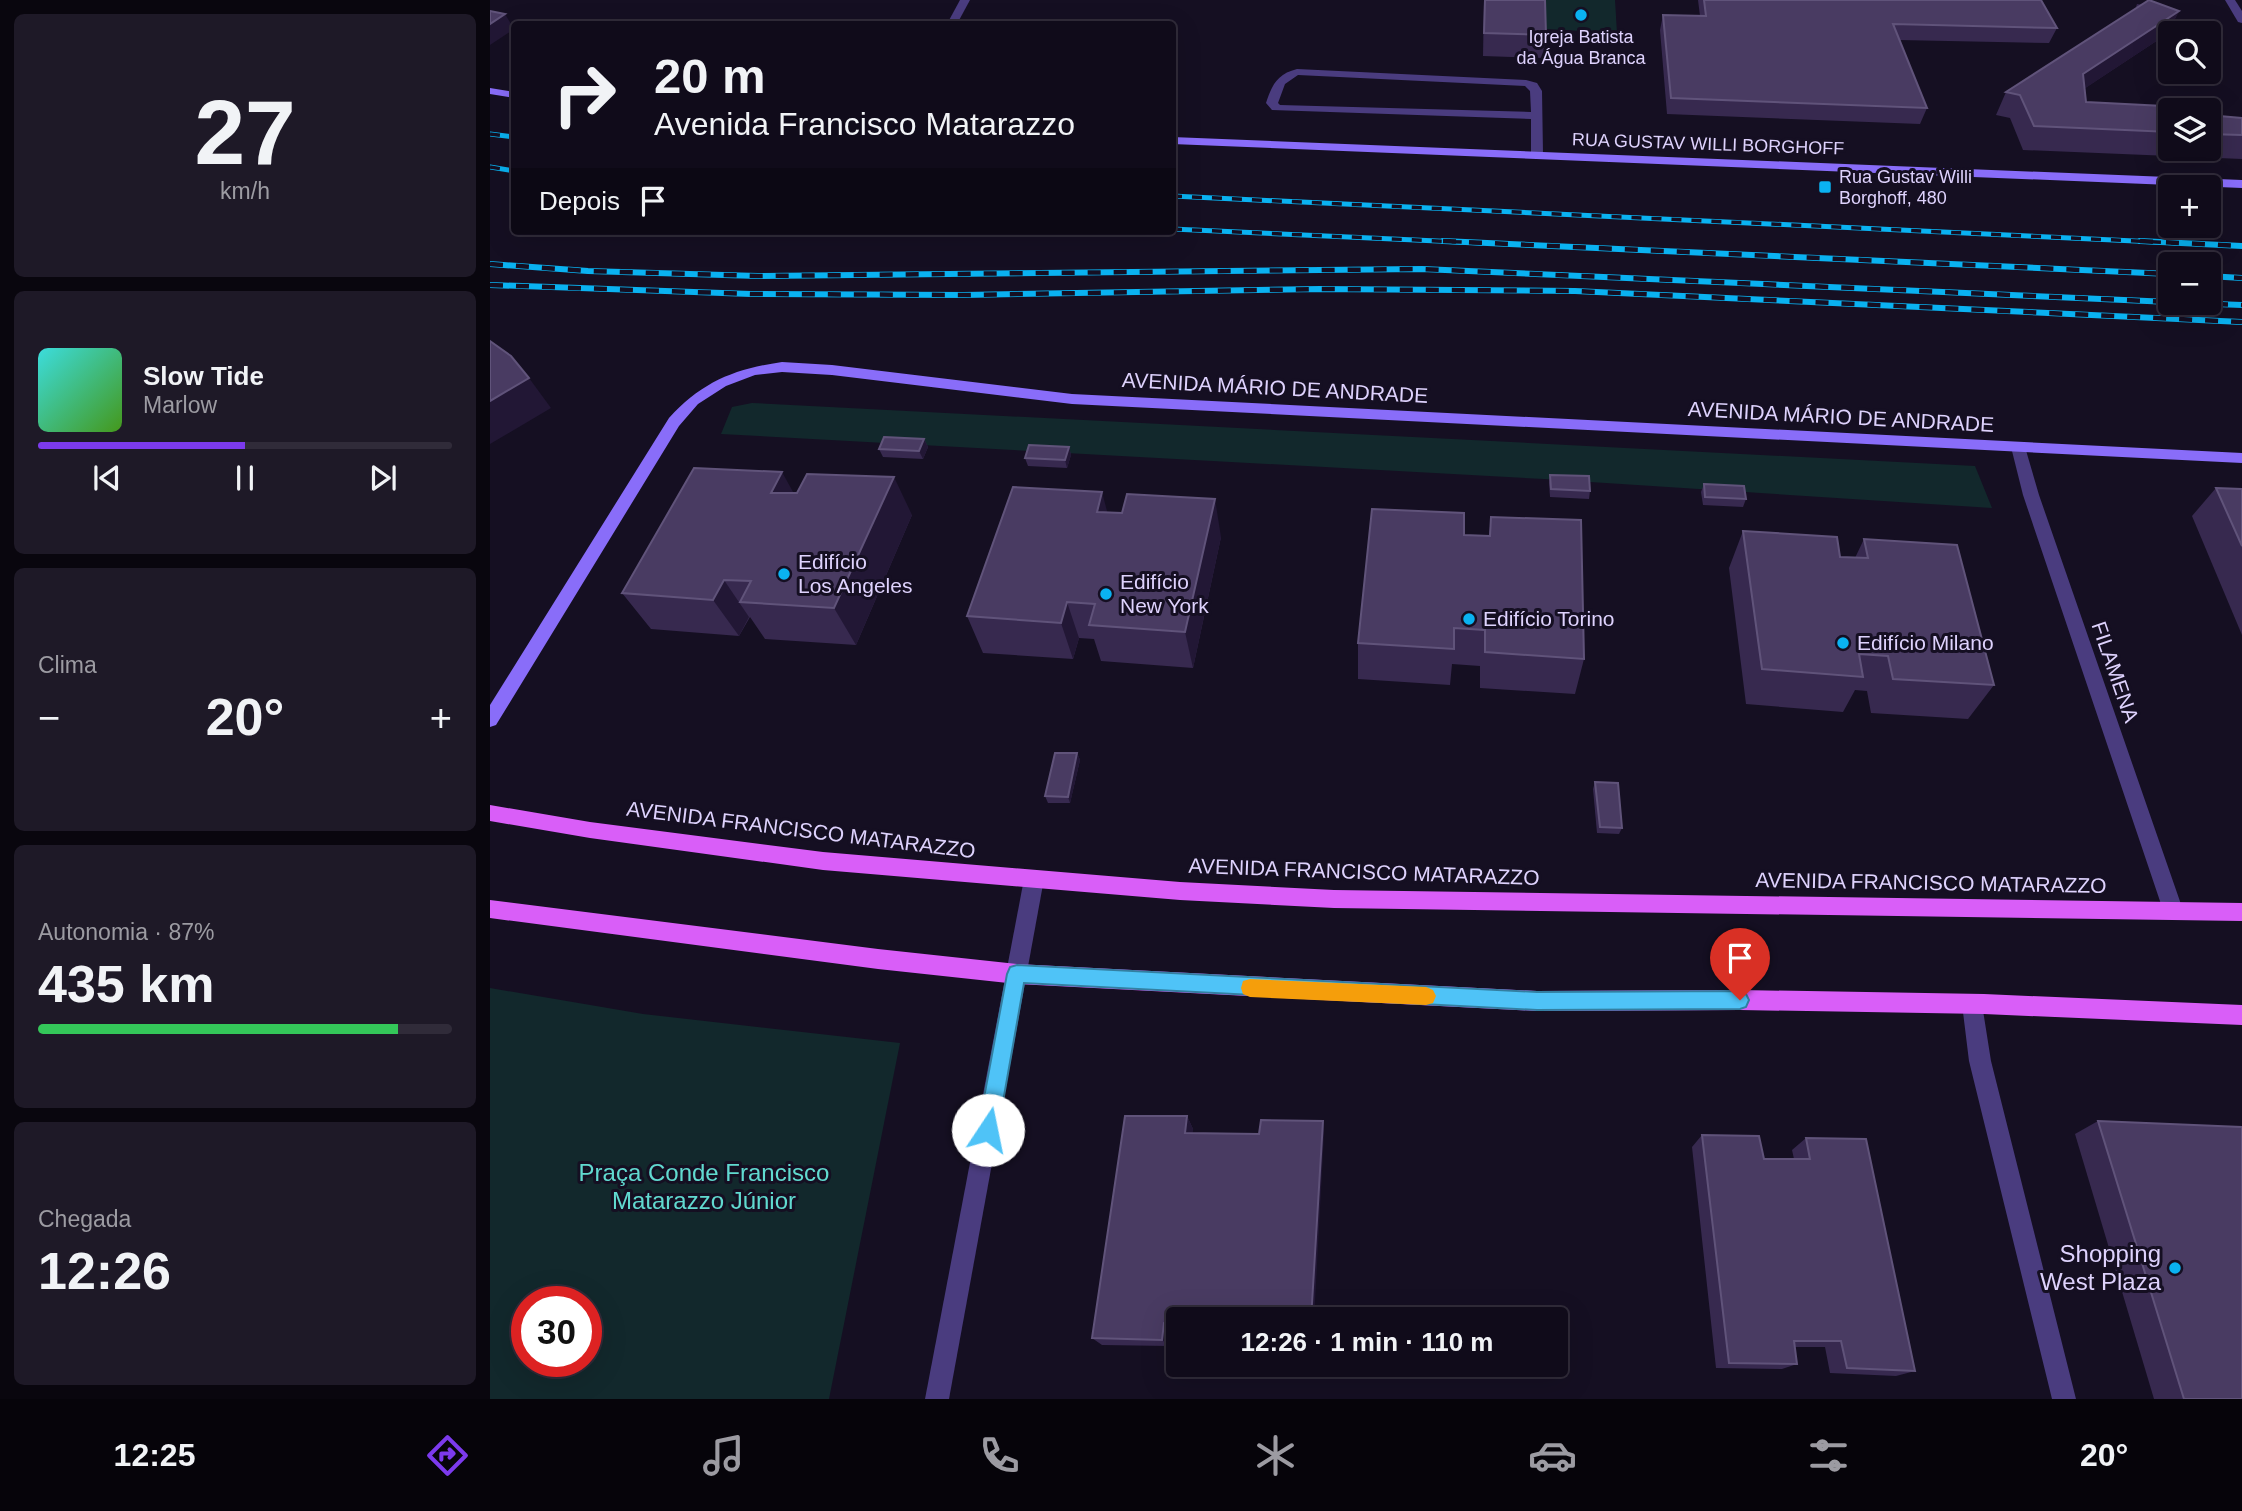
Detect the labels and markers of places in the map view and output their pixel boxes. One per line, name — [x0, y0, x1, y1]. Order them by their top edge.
marker: Igreja Batista da Água Branca — [1573, 7, 1589, 23]
place label: Igreja Batista da Água Branca — [1516, 27, 1647, 68]
place label: Rua Gustav Willi Borghoff, 480 — [1839, 167, 1972, 208]
marker: Rua Gustav Willi Borghoff, 480 — [1817, 179, 1833, 195]
place label: Edifício Los Angeles — [798, 550, 912, 597]
marker: Edifício Los Angeles — [776, 566, 792, 582]
place label: Edifício New York — [1120, 570, 1209, 617]
marker: Edifício New York — [1098, 586, 1114, 602]
place label: Edifício Torino — [1483, 607, 1615, 630]
marker: Edifício Torino — [1461, 611, 1477, 627]
place label: Edifício Milano — [1857, 631, 1994, 654]
marker: Edifício Milano — [1835, 635, 1851, 651]
pin — [1710, 928, 1770, 1000]
place label: Shopping West Plaza — [2040, 1240, 2162, 1295]
marker: Shopping West Plaza — [2167, 1260, 2183, 1276]

